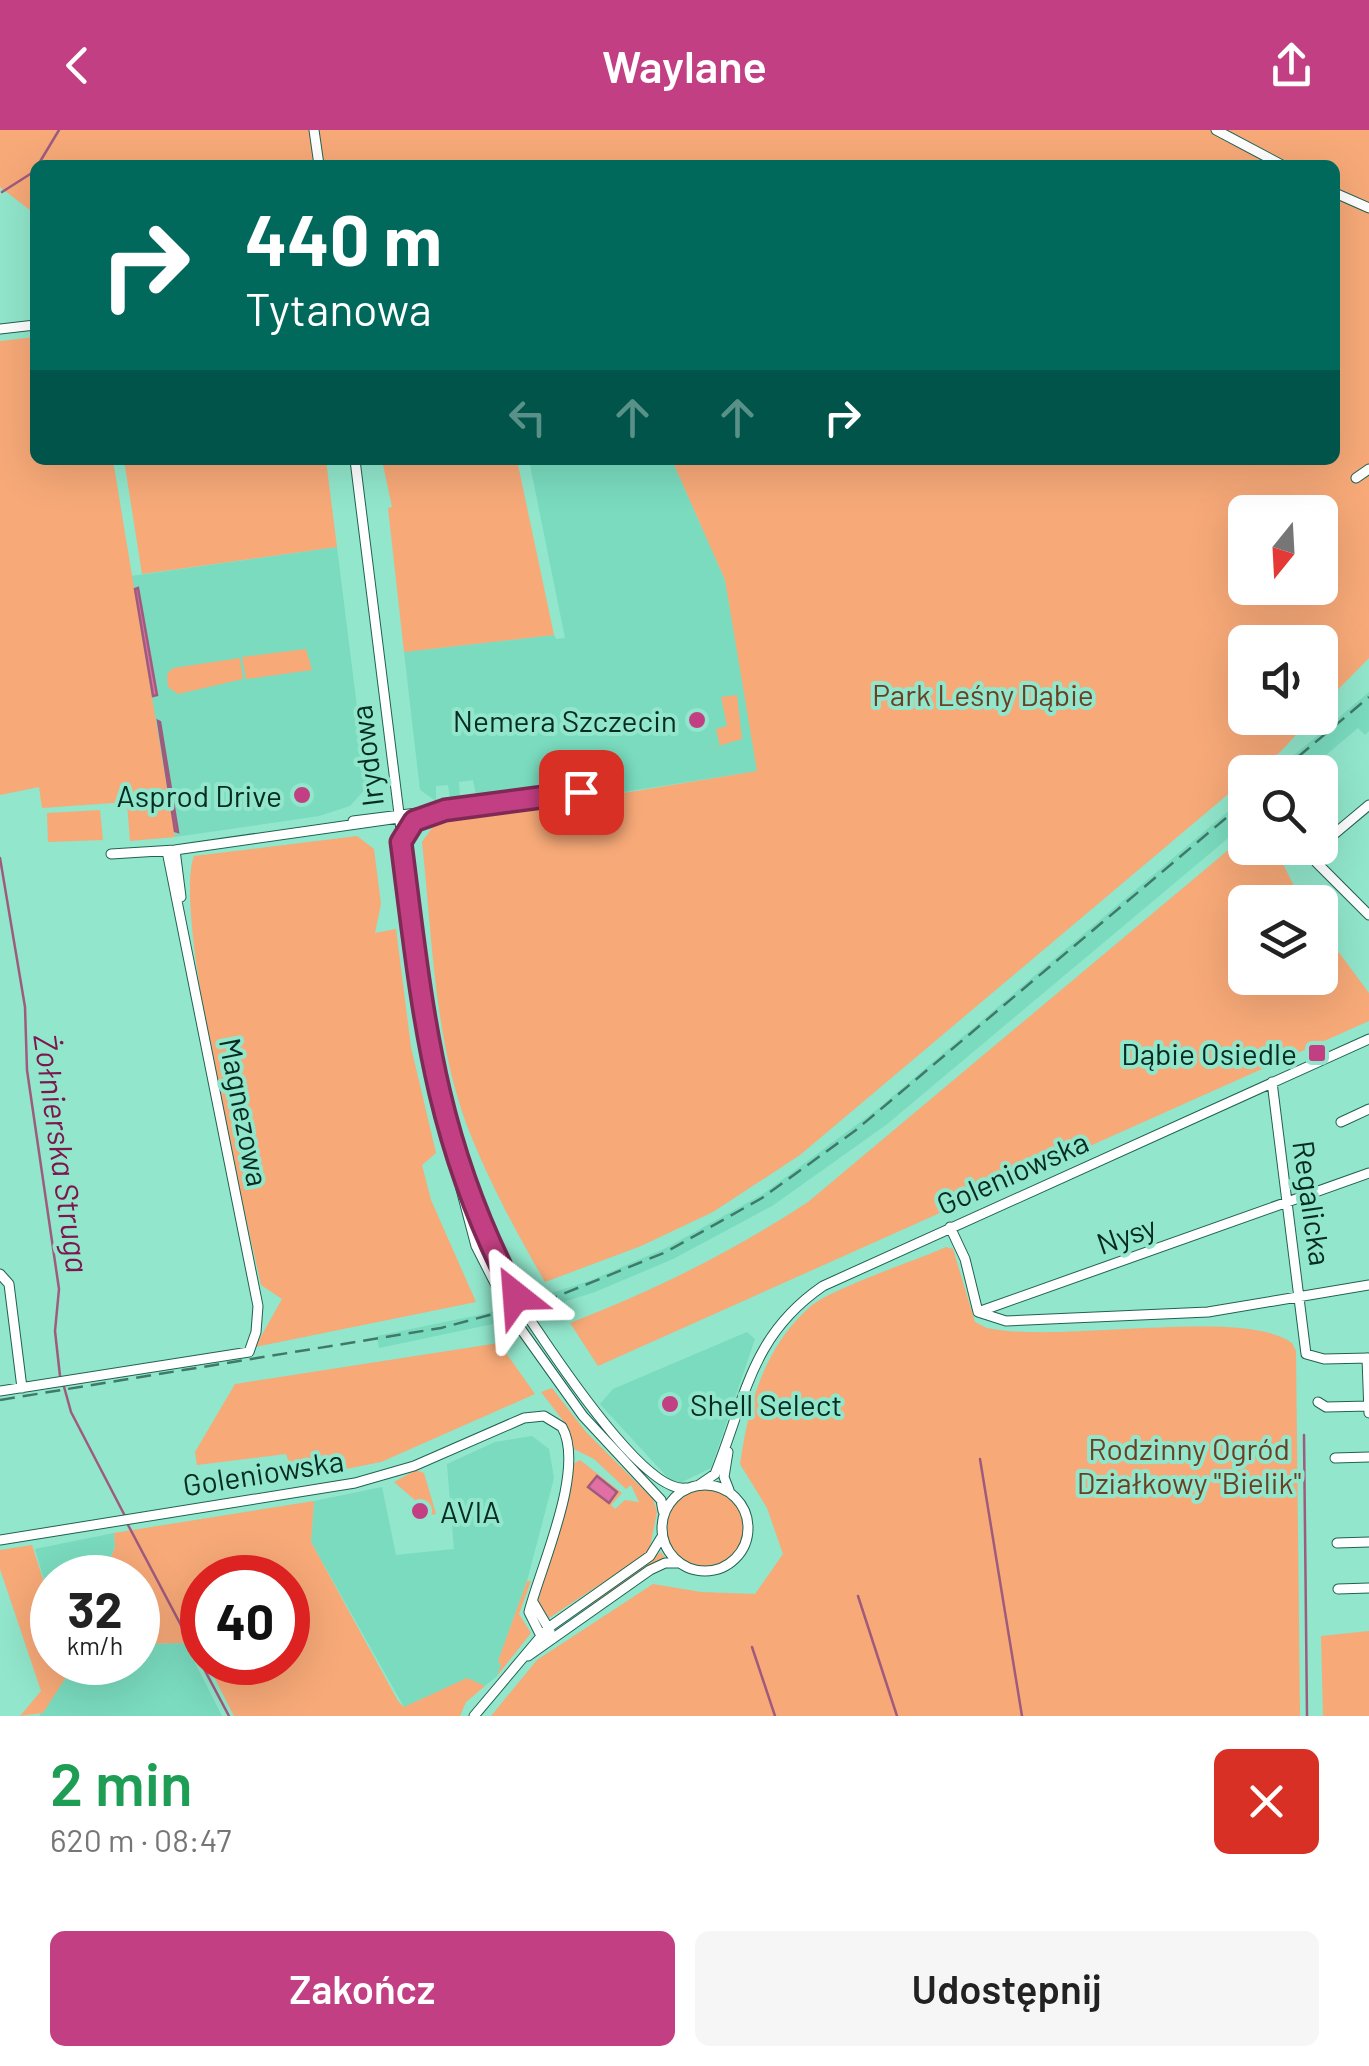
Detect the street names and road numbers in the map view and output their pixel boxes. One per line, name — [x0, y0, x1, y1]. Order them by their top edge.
street label: Irydowa — [342, 703, 390, 809]
street label: Magnezowa — [213, 1035, 277, 1189]
street label: Goleniowska — [931, 1123, 1093, 1221]
street label: Regalicka — [1286, 1138, 1340, 1268]
street label: Nysy — [1092, 1207, 1161, 1261]
street label: Goleniowska — [180, 1442, 346, 1502]

